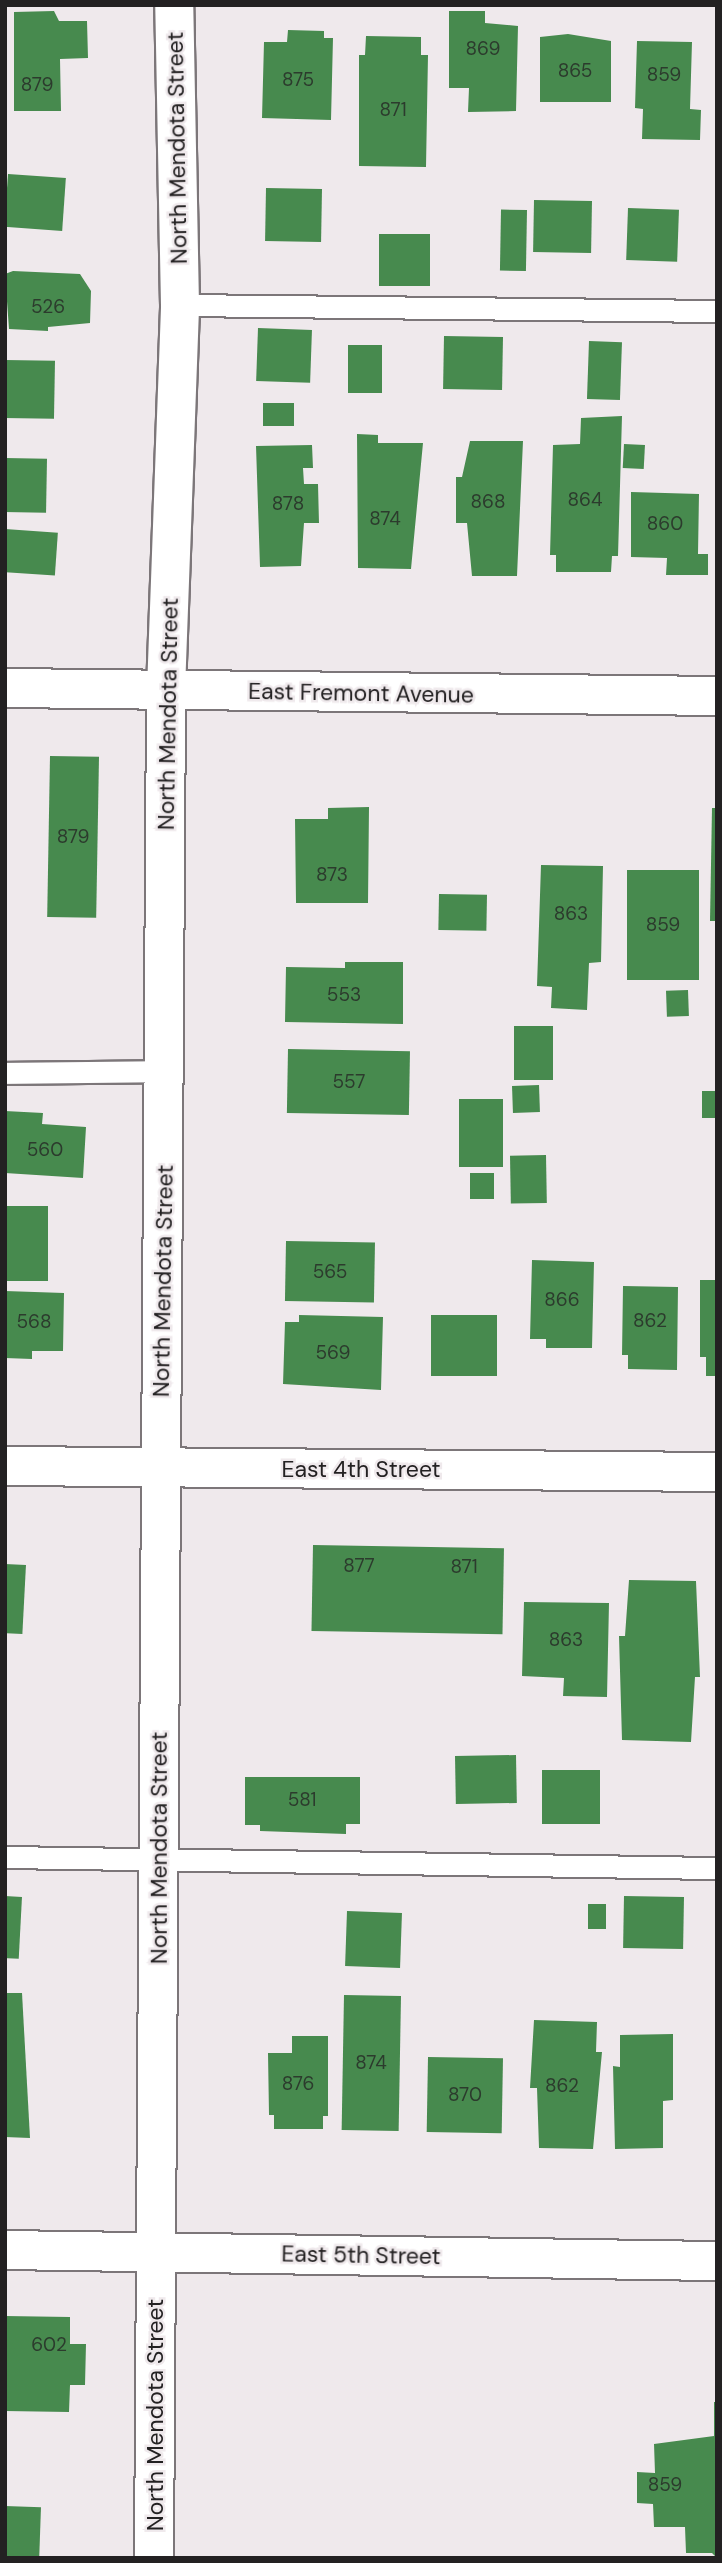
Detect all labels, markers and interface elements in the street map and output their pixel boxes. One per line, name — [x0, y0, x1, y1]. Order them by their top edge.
street label: North Mendota Street — [161, 32, 193, 264]
house number: 869 — [465, 38, 501, 60]
house number: 865 — [558, 60, 592, 82]
house number: 859 — [647, 64, 681, 86]
house number: 875 — [282, 69, 314, 91]
house number: 879 — [21, 74, 53, 96]
house number: 871 — [379, 99, 407, 121]
house number: 526 — [31, 296, 65, 318]
house number: 864 — [567, 489, 603, 511]
house number: 868 — [470, 491, 506, 513]
house number: 878 — [272, 493, 304, 515]
house number: 874 — [369, 508, 401, 530]
house number: 860 — [647, 513, 683, 535]
street label: North Mendota Street — [152, 598, 184, 830]
street label: East Fremont Avenue — [248, 677, 474, 709]
house number: 879 — [57, 826, 89, 848]
house number: 873 — [316, 864, 348, 886]
house number: 863 — [554, 903, 588, 925]
house number: 859 — [646, 914, 680, 936]
house number: 553 — [327, 984, 361, 1006]
house number: 557 — [332, 1071, 366, 1093]
house number: 560 — [27, 1139, 63, 1161]
street label: North Mendota Street — [147, 1165, 179, 1397]
house number: 565 — [313, 1261, 347, 1283]
house number: 866 — [544, 1289, 580, 1311]
house number: 862 — [633, 1310, 667, 1332]
house number: 568 — [16, 1311, 52, 1333]
house number: 569 — [315, 1342, 351, 1364]
street label: East 4th Street — [281, 1455, 441, 1483]
house number: 877 — [343, 1555, 375, 1577]
house number: 871 — [450, 1556, 478, 1578]
house number: 863 — [549, 1629, 583, 1651]
street label: North Mendota Street — [145, 1732, 173, 1964]
house number: 581 — [288, 1789, 316, 1811]
house number: 874 — [355, 2052, 387, 2074]
house number: 876 — [282, 2073, 314, 2095]
house number: 862 — [545, 2075, 579, 2097]
house number: 870 — [448, 2084, 482, 2106]
street label: East 5th Street — [281, 2240, 441, 2270]
street label: North Mendota Street — [141, 2299, 169, 2531]
house number: 602 — [31, 2334, 67, 2356]
house number: 859 — [648, 2474, 682, 2496]

